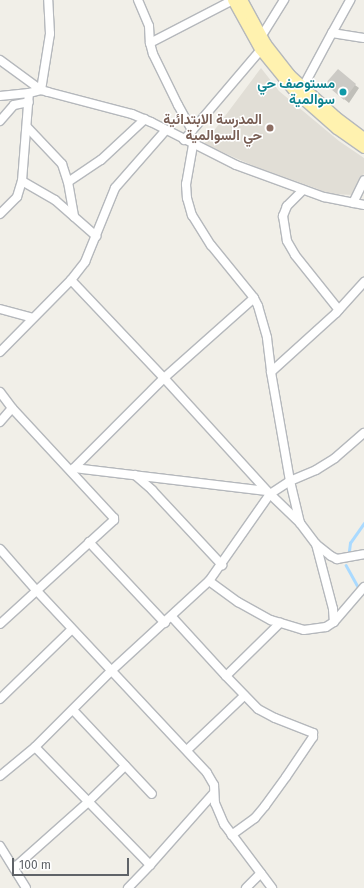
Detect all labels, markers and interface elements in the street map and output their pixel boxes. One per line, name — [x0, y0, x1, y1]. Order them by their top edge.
place label: مستوصف حي سوالمية — [257, 76, 335, 108]
marker: مستوصف حي سوالمية — [338, 87, 348, 97]
place label: المدرسة الابتدائية حي السوالمية — [163, 112, 262, 144]
marker: المدرسة الابتدائية حي السوالمية — [265, 123, 275, 133]
scale bar — [14, 850, 131, 876]
text: 100 m — [19, 858, 51, 872]

